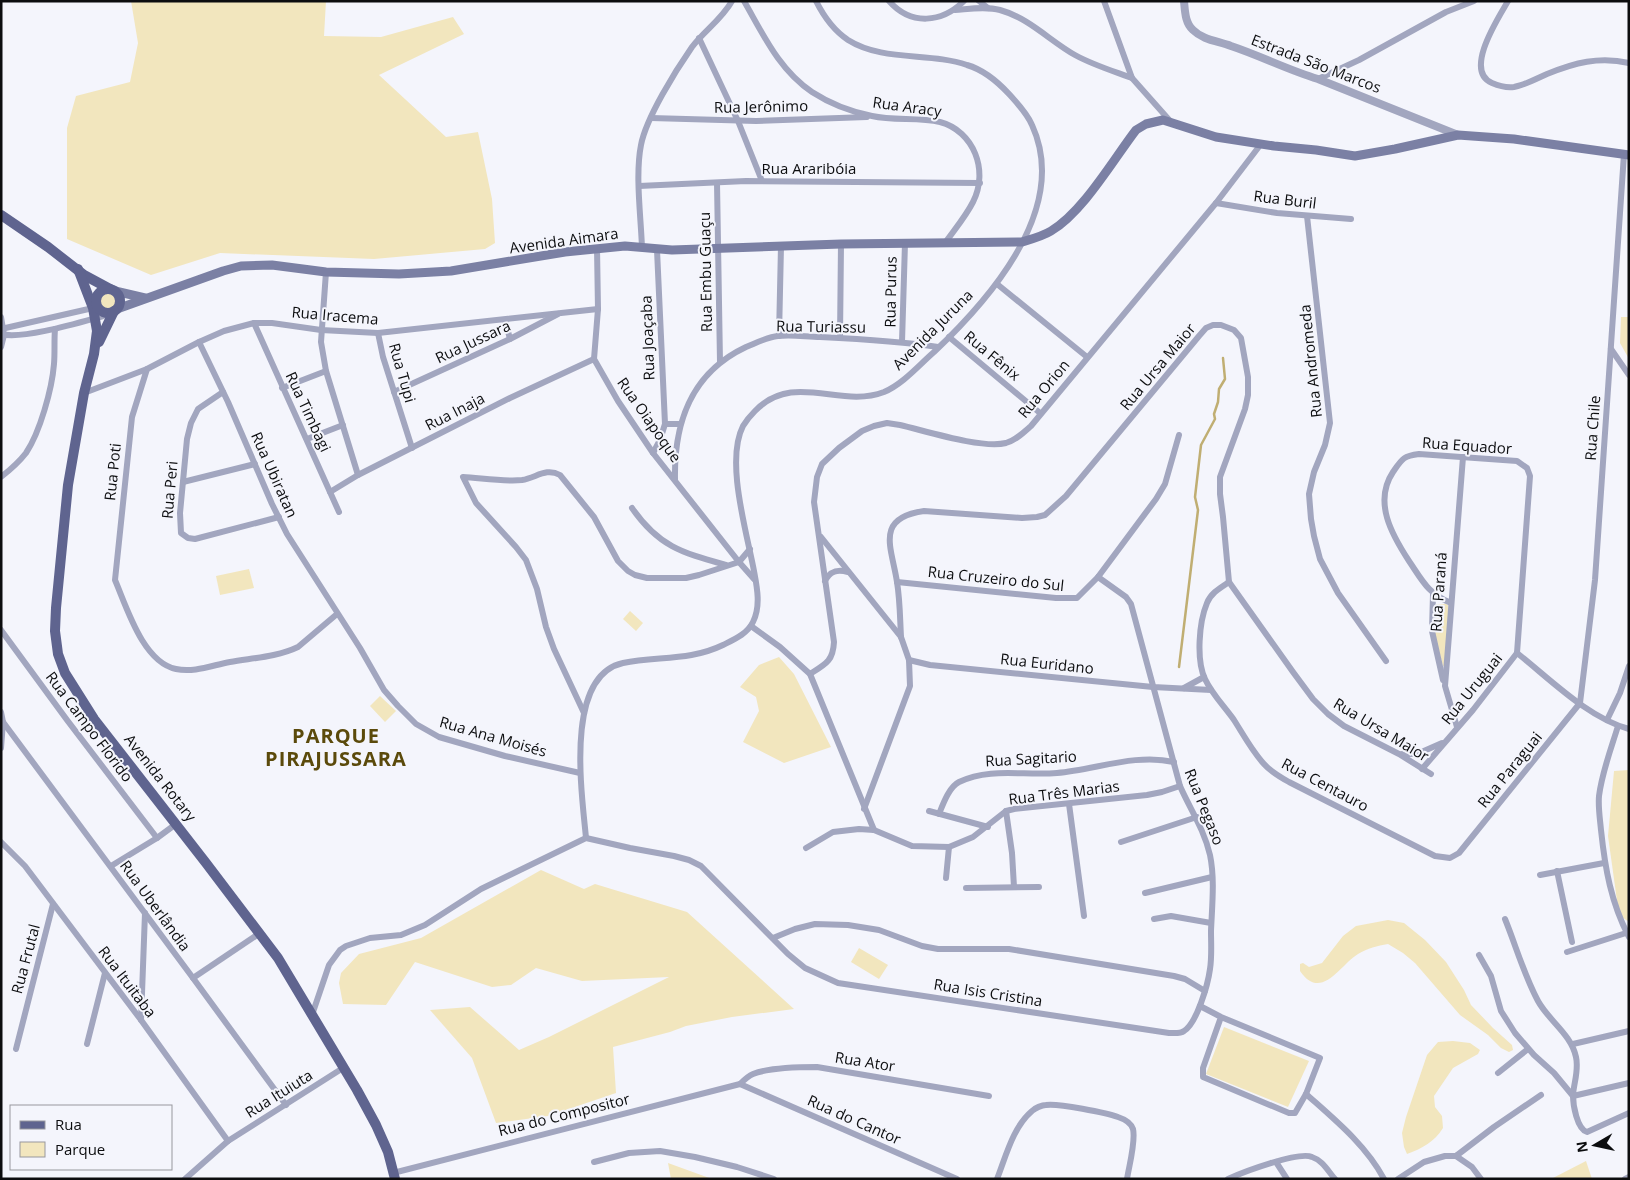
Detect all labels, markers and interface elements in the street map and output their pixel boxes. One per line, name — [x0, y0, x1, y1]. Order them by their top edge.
street label: Estrada São Marcos — [1249, 29, 1384, 97]
street label: Rua Aracy — [871, 91, 943, 121]
street label: Rua Jerônimo — [714, 95, 808, 117]
street label: Rua Araribóia — [762, 158, 856, 178]
street label: Rua Buril — [1252, 185, 1318, 213]
street label: Rua Embu Guaçu — [694, 212, 716, 332]
street label: Avenida Aimara — [508, 222, 620, 258]
street label: Rua Purus — [879, 256, 901, 328]
street label: Avenida Juruna — [888, 285, 977, 374]
street label: Rua Joaçaba — [636, 295, 658, 381]
street label: Rua Iracema — [291, 301, 379, 329]
street label: Rua Andromeda — [1294, 304, 1326, 419]
street label: Rua Jussara — [432, 315, 514, 367]
street label: Rua Turiassu — [776, 315, 866, 337]
street label: Rua Ursa Maior — [1115, 319, 1200, 414]
street label: Rua Fênix — [960, 326, 1025, 385]
street label: Rua Tupi — [385, 341, 421, 405]
street label: Rua Orion — [1013, 355, 1074, 422]
street label: Rua Timbagi — [282, 368, 336, 455]
street label: Rua Oiapoque — [613, 373, 687, 466]
street label: Rua Inaja — [421, 388, 488, 435]
street label: Rua Chile — [1580, 395, 1604, 461]
street label: Rua Ubiratan — [247, 429, 303, 521]
street label: Rua Equador — [1421, 432, 1513, 458]
street label: Rua Poti — [99, 442, 125, 502]
street label: Rua Peri — [157, 460, 181, 520]
street label: Rua Paraná — [1425, 551, 1451, 633]
street label: Rua Cruzeiro do Sul — [927, 561, 1065, 595]
street label: Rua Euridano — [999, 648, 1095, 678]
street label: Rua Uruguai — [1436, 648, 1506, 728]
street label: Rua Campo Florido — [42, 667, 138, 786]
street label: Rua Ursa Maior — [1330, 693, 1433, 766]
street label: Rua Ana Moisés — [437, 711, 549, 761]
district label: PARQUE PIRAJUSSARA — [265, 722, 407, 772]
street label: Rua Paraguai — [1473, 727, 1546, 811]
street label: Avenida Rotary — [120, 730, 201, 825]
street label: Rua Sagitario — [985, 746, 1077, 770]
street label: Rua Centauro — [1278, 753, 1372, 815]
street label: Rua Pegaso — [1181, 765, 1229, 848]
street label: Rua Três Marias — [1007, 775, 1121, 809]
street label: Rua Uberlândia — [116, 856, 196, 955]
street label: Rua Frutal — [6, 922, 44, 996]
street label: Rua Ituitaba — [94, 942, 161, 1021]
street label: Rua Isis Cristina — [932, 974, 1044, 1010]
street label: Rua Ator — [834, 1046, 897, 1076]
street label: Rua Ituiuta — [241, 1065, 316, 1122]
street label: Rua do Compositor — [496, 1088, 632, 1140]
street label: Rua do Cantor — [805, 1090, 904, 1149]
legend — [10, 1105, 172, 1170]
text: Rua — [55, 1114, 82, 1134]
north arrow — [1570, 1120, 1620, 1170]
text: Parque — [55, 1139, 105, 1159]
text: N — [1571, 1140, 1592, 1154]

